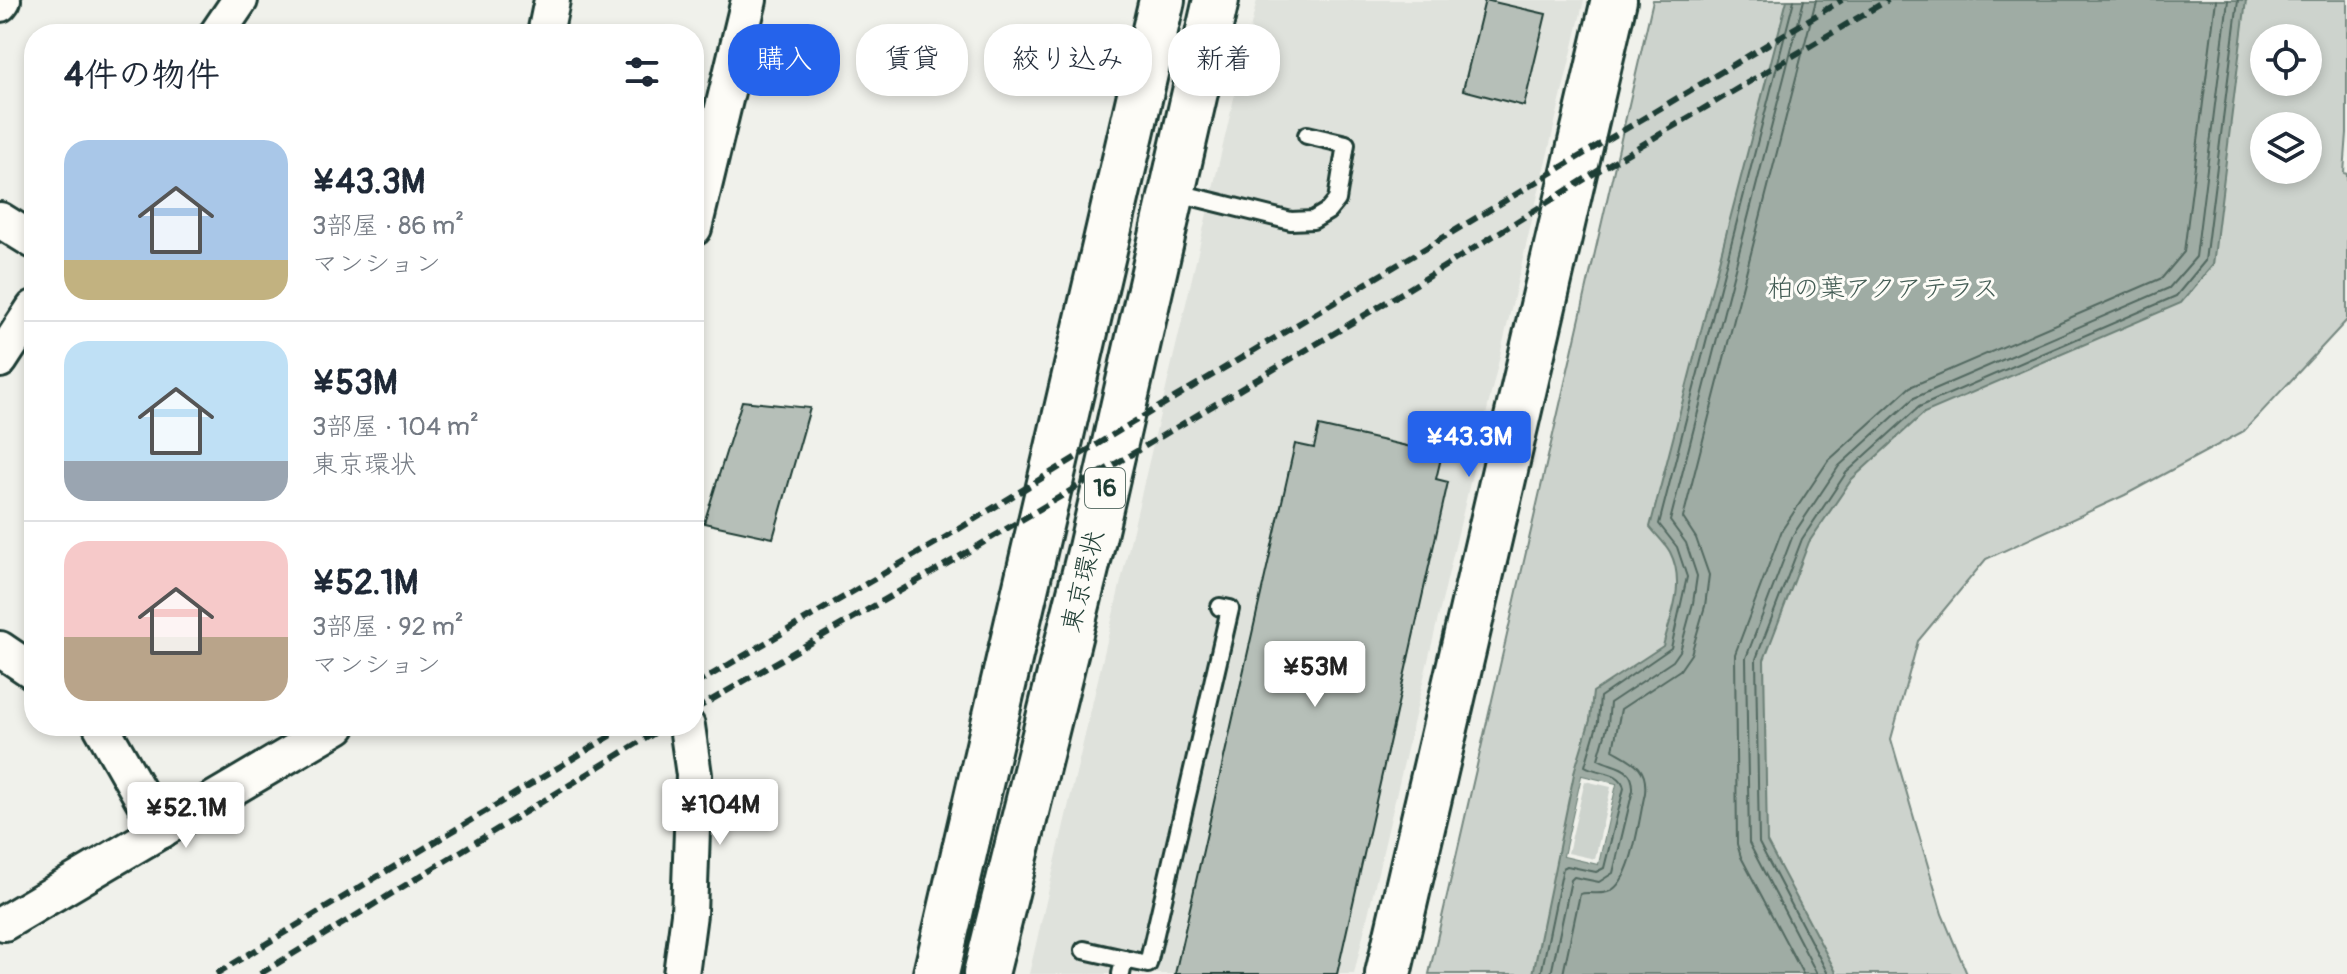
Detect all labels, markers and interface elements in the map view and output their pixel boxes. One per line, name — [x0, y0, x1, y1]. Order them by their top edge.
chip: 購入 — [728, 24, 840, 96]
chip: 賃貸 — [856, 24, 968, 96]
chip: 絞り込み — [984, 24, 1152, 96]
chip: 新着 — [1168, 24, 1280, 96]
map controls — [2250, 24, 2322, 184]
button: locate — [2250, 24, 2322, 96]
icon: filters — [620, 50, 664, 94]
text: 4件の物件 — [64, 54, 220, 97]
button: layers — [2250, 112, 2322, 184]
text: ¥43.3M — [312, 161, 425, 204]
icon: home — [128, 172, 224, 268]
text: 3部屋 · 86 m² — [312, 210, 464, 242]
text: マンション — [312, 248, 441, 280]
park label: 柏の葉アクアテラス — [1767, 273, 1999, 305]
text: ¥53M — [312, 362, 397, 405]
icon: home — [128, 373, 224, 469]
text: 3部屋 · 104 m² — [312, 411, 479, 443]
pin: ¥43.3M — [1404, 411, 1534, 479]
text: ¥43.3M — [1426, 421, 1512, 453]
text: 東京環状 — [312, 449, 416, 481]
road number: 16 — [1085, 468, 1125, 508]
street label: 東京環状 — [1055, 527, 1111, 636]
text: ¥52.1M — [312, 562, 418, 605]
icon: home — [128, 573, 224, 669]
text: 3部屋 · 92 m² — [312, 611, 464, 643]
pin: ¥53M — [1268, 641, 1362, 709]
text: マンション — [312, 649, 441, 681]
text: ¥53M — [1282, 651, 1348, 683]
pin: ¥104M — [664, 779, 776, 847]
pin: ¥52.1M — [121, 782, 251, 850]
text: ¥104M — [680, 789, 760, 821]
text: ¥52.1M — [145, 792, 227, 824]

